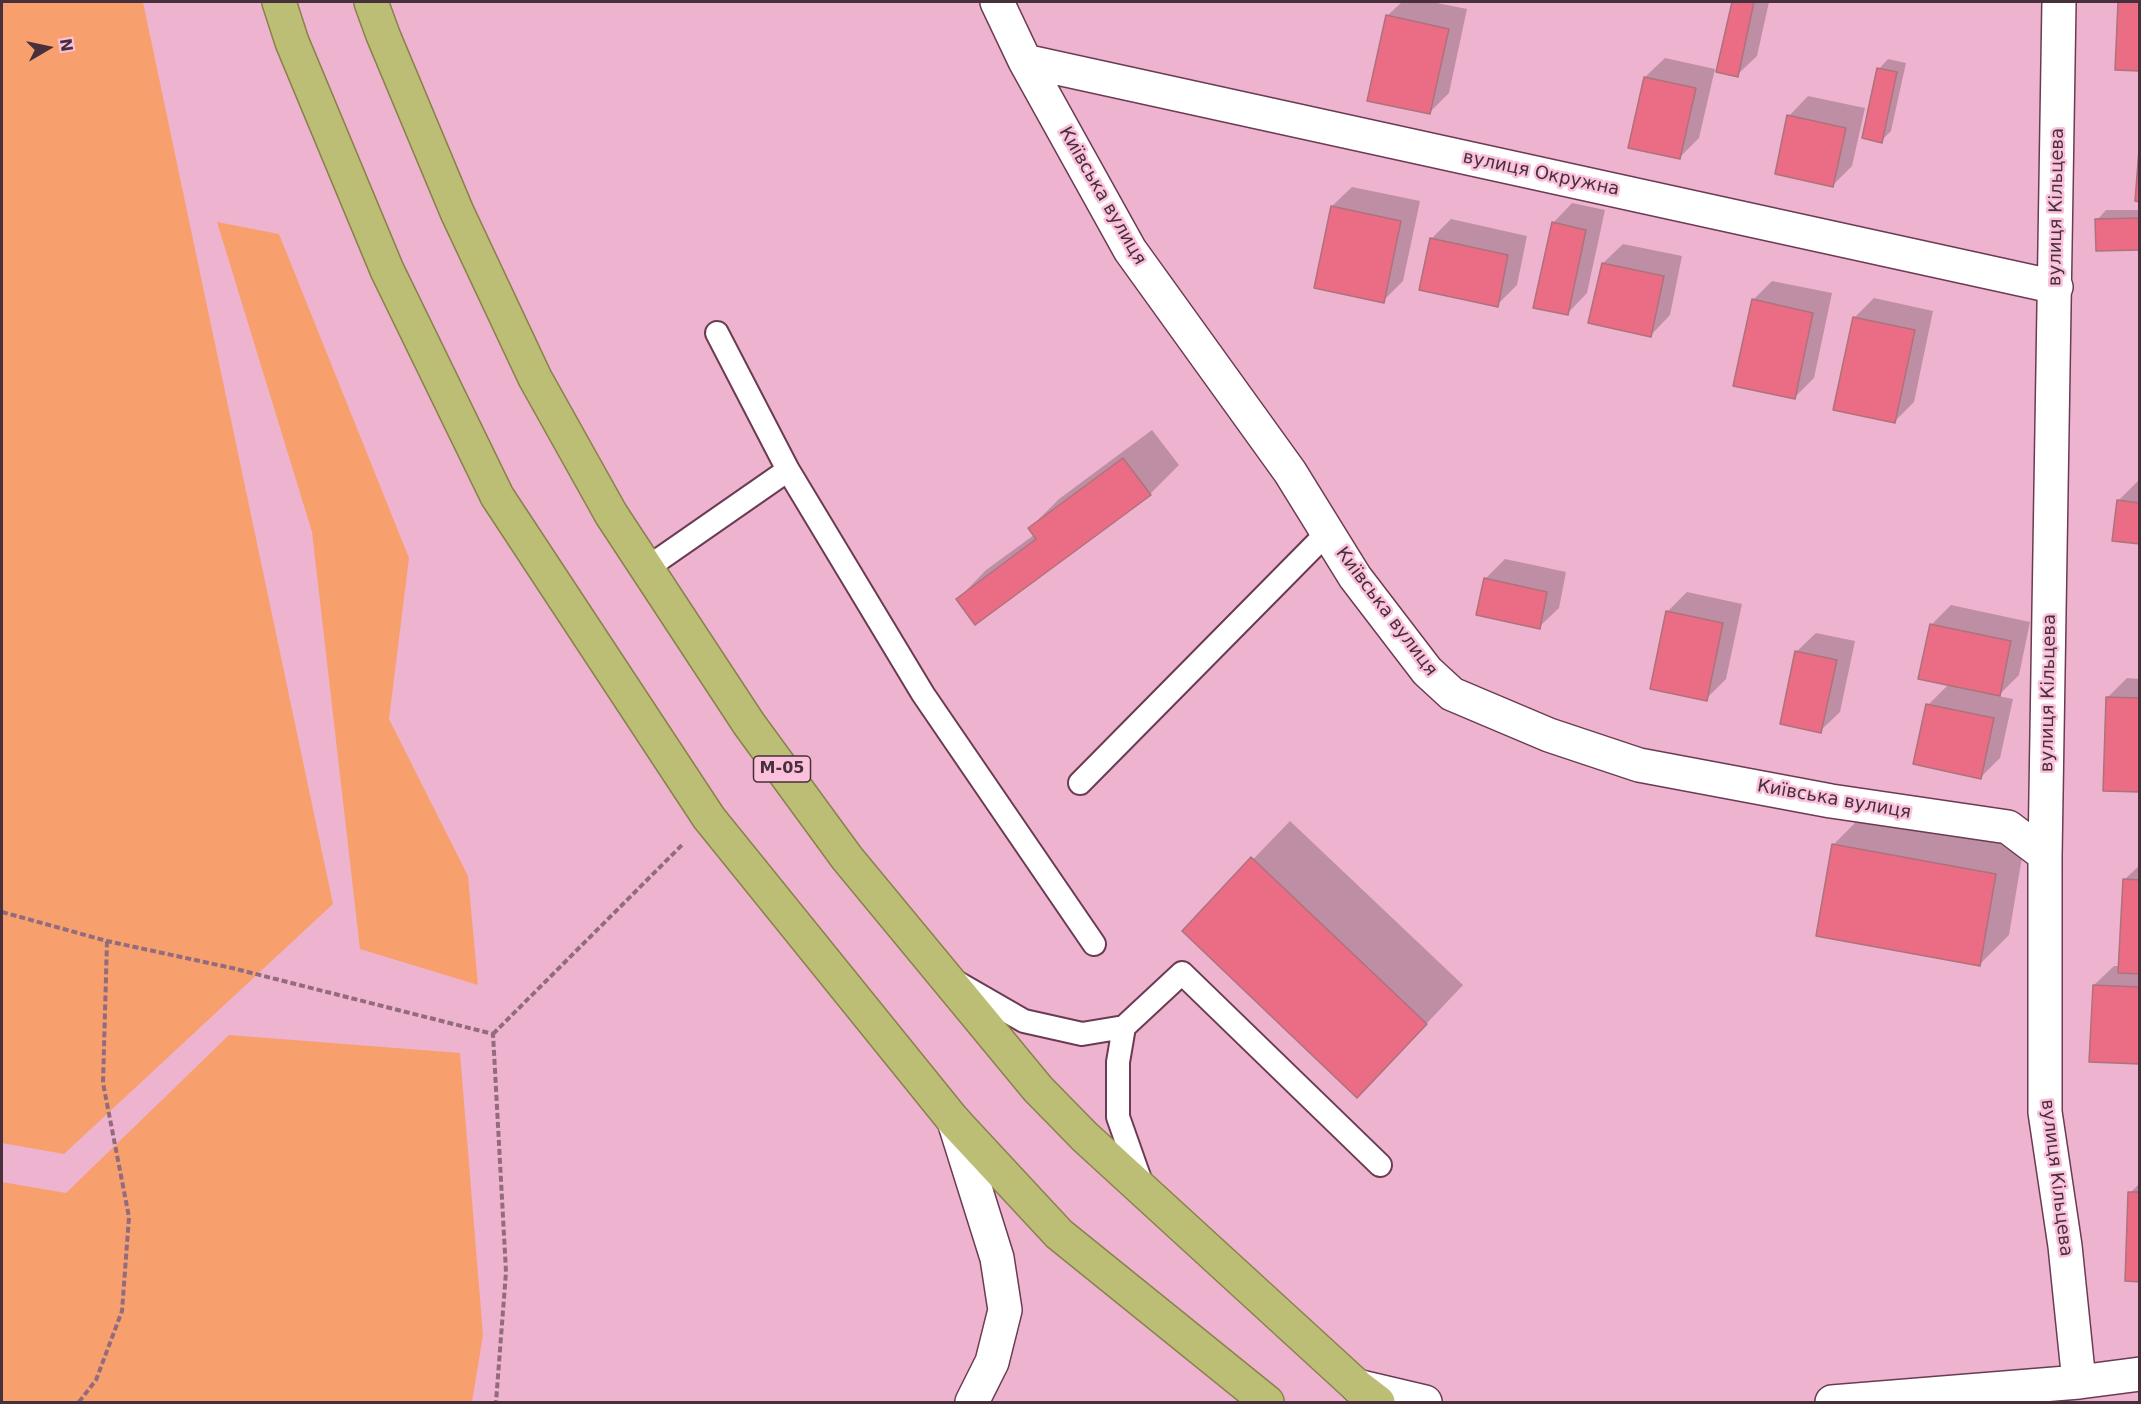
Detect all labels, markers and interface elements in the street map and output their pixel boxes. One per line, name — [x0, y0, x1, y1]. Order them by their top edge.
north arrow — [18, 18, 78, 78]
text: N — [56, 37, 77, 53]
street label: Київська вулиця — [1054, 123, 1150, 269]
street label: вулиця Кільцева — [2045, 128, 2069, 286]
street label: вулиця Окружна — [1461, 147, 1621, 201]
street label: Київська вулиця — [1331, 543, 1441, 681]
street label: вулиця Кільцева — [2037, 614, 2061, 772]
road number: М-05 — [754, 756, 810, 782]
street label: Київська вулиця — [1755, 776, 1913, 824]
street label: вулиця Кільцева — [2036, 1098, 2076, 1258]

